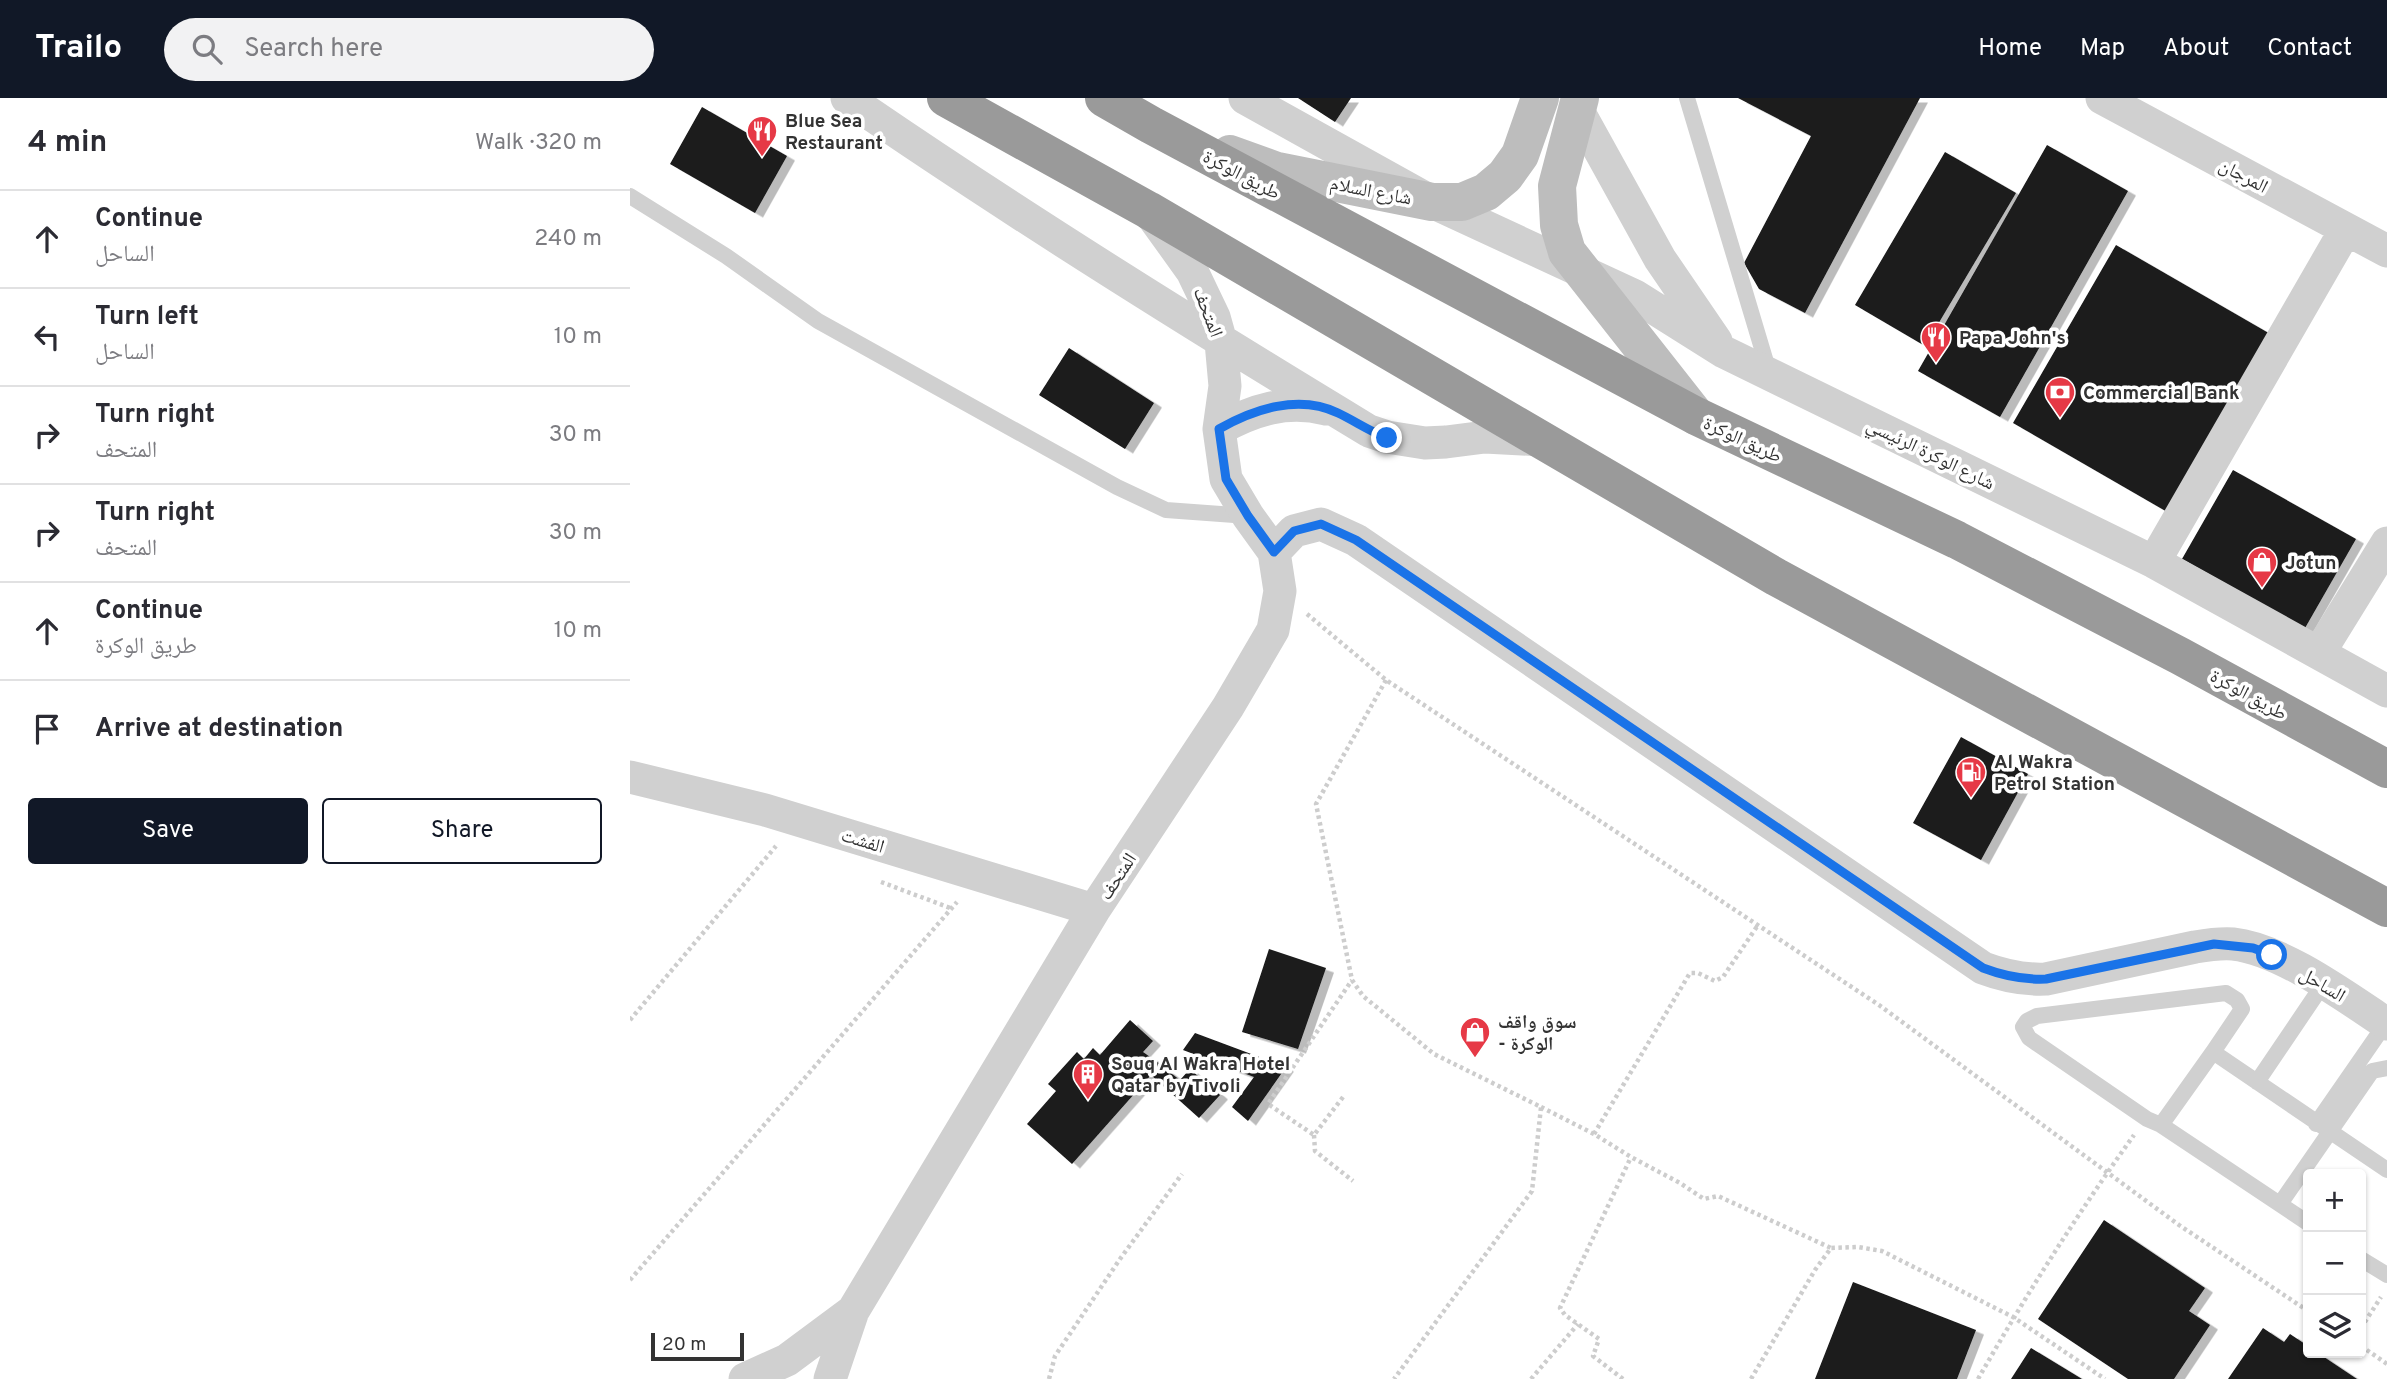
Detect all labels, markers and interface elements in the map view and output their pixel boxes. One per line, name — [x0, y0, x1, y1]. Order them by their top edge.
search box — [164, 18, 654, 81]
text: Trailo — [35, 28, 122, 70]
icon: search — [188, 30, 226, 68]
text: Search here — [244, 33, 383, 66]
text: Home — [1978, 34, 2042, 64]
text: Map — [2080, 34, 2125, 64]
text: About — [2163, 34, 2229, 64]
text: Contact — [2267, 34, 2352, 64]
place label: Blue Sea Restaurant — [785, 110, 883, 156]
restaurant icon: Blue Sea Restaurant — [745, 114, 779, 158]
text: 4 min — [28, 125, 107, 162]
text: Walk · 320 m — [475, 129, 602, 158]
street label: طريق الوكرة — [1198, 145, 1284, 206]
street label: المرجان — [2214, 154, 2272, 200]
street label: شارع السلام — [1328, 172, 1413, 212]
text: Continue — [95, 203, 203, 236]
icon: ahead — [28, 220, 66, 258]
text: 240 m — [534, 225, 602, 254]
text: الساحل — [95, 241, 155, 270]
street label: المتحف — [1187, 284, 1228, 341]
text: Turn left — [95, 301, 199, 334]
icon: left — [28, 318, 66, 356]
restaurant icon: Papa John's — [1919, 320, 1953, 364]
text: 10 m — [554, 323, 602, 352]
place label: Papa John's — [1959, 327, 2066, 351]
text: الساحل — [95, 339, 155, 368]
bank icon: Commercial Bank — [2043, 375, 2077, 419]
place label: Commercial Bank — [2083, 382, 2240, 406]
text: Turn right — [95, 399, 215, 432]
street label: طريق الوكرة — [1699, 412, 1785, 469]
street label: شارع الوكرة الرئيسي — [1861, 413, 1998, 498]
icon: right — [28, 416, 66, 454]
text: 30 m — [549, 421, 602, 450]
route end — [1371, 422, 1402, 453]
text: المتحف — [95, 437, 157, 466]
text: Turn right — [95, 497, 215, 530]
icon: right — [28, 514, 66, 552]
text: 30 m — [549, 519, 602, 548]
text: المتحف — [95, 535, 157, 564]
shop icon: Jotun — [2245, 545, 2279, 589]
place label: Jotun — [2285, 552, 2336, 576]
text: Continue — [95, 595, 203, 628]
icon: ahead — [28, 612, 66, 650]
text: 10 m — [554, 617, 602, 646]
text: طريق الوكرة — [95, 633, 197, 662]
street label: طريق الوكرة — [2205, 665, 2291, 727]
icon: arrive — [28, 710, 66, 748]
text: Arrive at destination — [95, 713, 343, 746]
place label: Al Wakra Petrol Station — [1994, 751, 2115, 797]
fuel station icon: Al Wakra Petrol Station — [1954, 755, 1988, 799]
button: Save — [28, 798, 308, 864]
button: Share — [322, 798, 602, 864]
street label: الفشت — [838, 824, 887, 860]
street label: المتحف — [1095, 849, 1143, 905]
route start — [2256, 939, 2287, 970]
street label: الساحل — [2295, 963, 2349, 1009]
place label: سوق واقف - الوكرة — [1498, 1011, 1576, 1057]
shop icon: سوق واقف - الوكرة — [1458, 1015, 1492, 1059]
place label: Souq Al Wakra Hotel Qatar by Tivoli — [1111, 1053, 1290, 1099]
building icon: Souq Al Wakra Hotel Qatar by Tivoli — [1071, 1057, 1105, 1101]
map controls — [2303, 1169, 2366, 1358]
button: + — [2303, 1169, 2366, 1232]
button: − — [2303, 1232, 2366, 1295]
button: layers — [2303, 1295, 2366, 1358]
scale bar — [651, 1330, 744, 1362]
text: 20 m — [662, 1333, 706, 1357]

